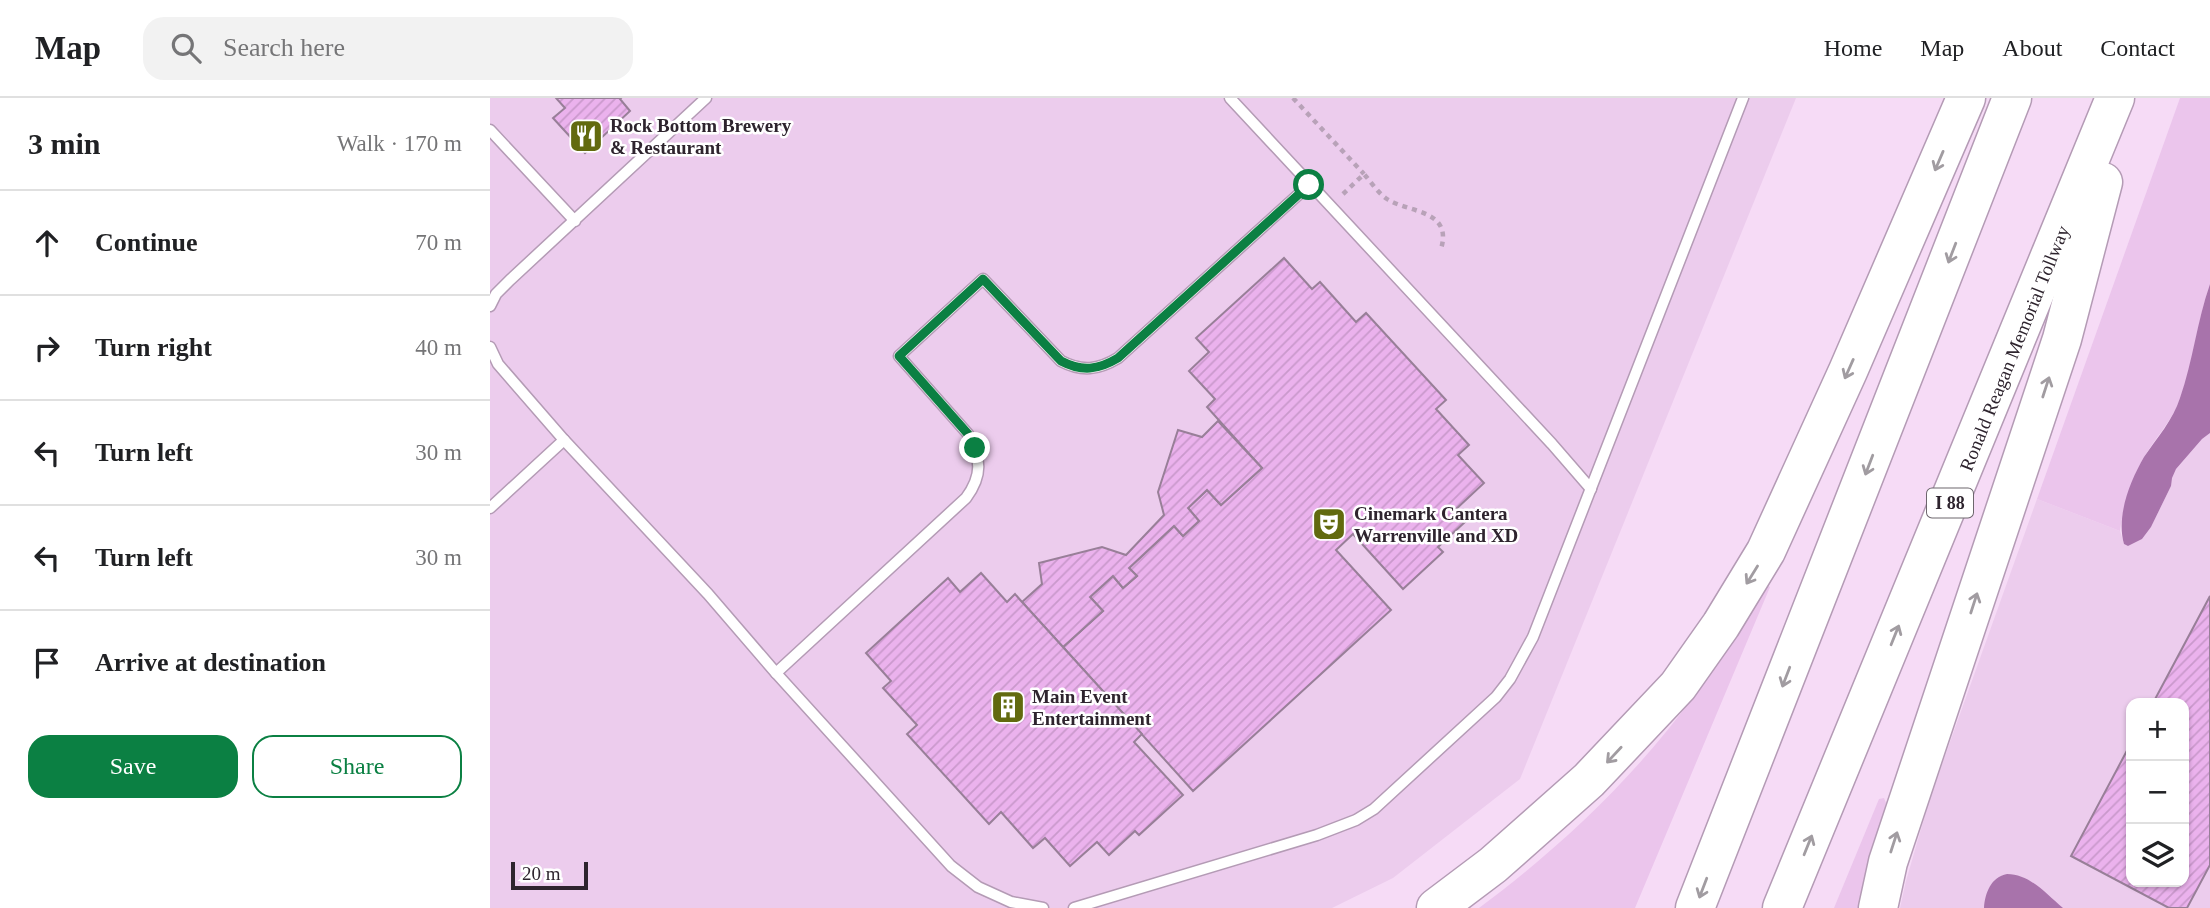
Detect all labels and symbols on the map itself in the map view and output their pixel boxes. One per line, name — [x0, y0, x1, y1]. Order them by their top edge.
place label: Rock Bottom Brewery & Restaurant — [610, 115, 792, 158]
restaurant icon: Rock Bottom Brewery & Restaurant — [567, 117, 605, 155]
one-way arrow — [1932, 149, 1945, 171]
route start — [1293, 169, 1324, 200]
street label: Ronald Reagan Memorial Tollway — [1956, 222, 2074, 474]
one-way arrow — [1944, 241, 1957, 263]
one-way arrow — [1842, 358, 1855, 380]
one-way arrow — [2040, 376, 2053, 398]
route end — [959, 432, 990, 463]
one-way arrow — [1861, 453, 1874, 475]
road number: I 88 — [1927, 488, 1973, 517]
place label: Cinemark Cantera Warrenville and XD — [1354, 503, 1518, 546]
theatre icon: Cinemark Cantera Warrenville and XD — [1310, 505, 1348, 543]
one-way arrow — [1744, 564, 1758, 584]
one-way arrow — [1969, 592, 1981, 614]
one-way arrow — [1890, 624, 1903, 646]
one-way arrow — [1779, 665, 1791, 687]
place label: Main Event Entertainment — [1032, 686, 1152, 729]
building icon: Main Event Entertainment — [989, 688, 1027, 726]
one-way arrow — [1605, 746, 1622, 763]
one-way arrow — [1888, 831, 1901, 853]
one-way arrow — [1803, 835, 1816, 856]
scale bar — [511, 859, 588, 891]
one-way arrow — [1696, 877, 1709, 899]

